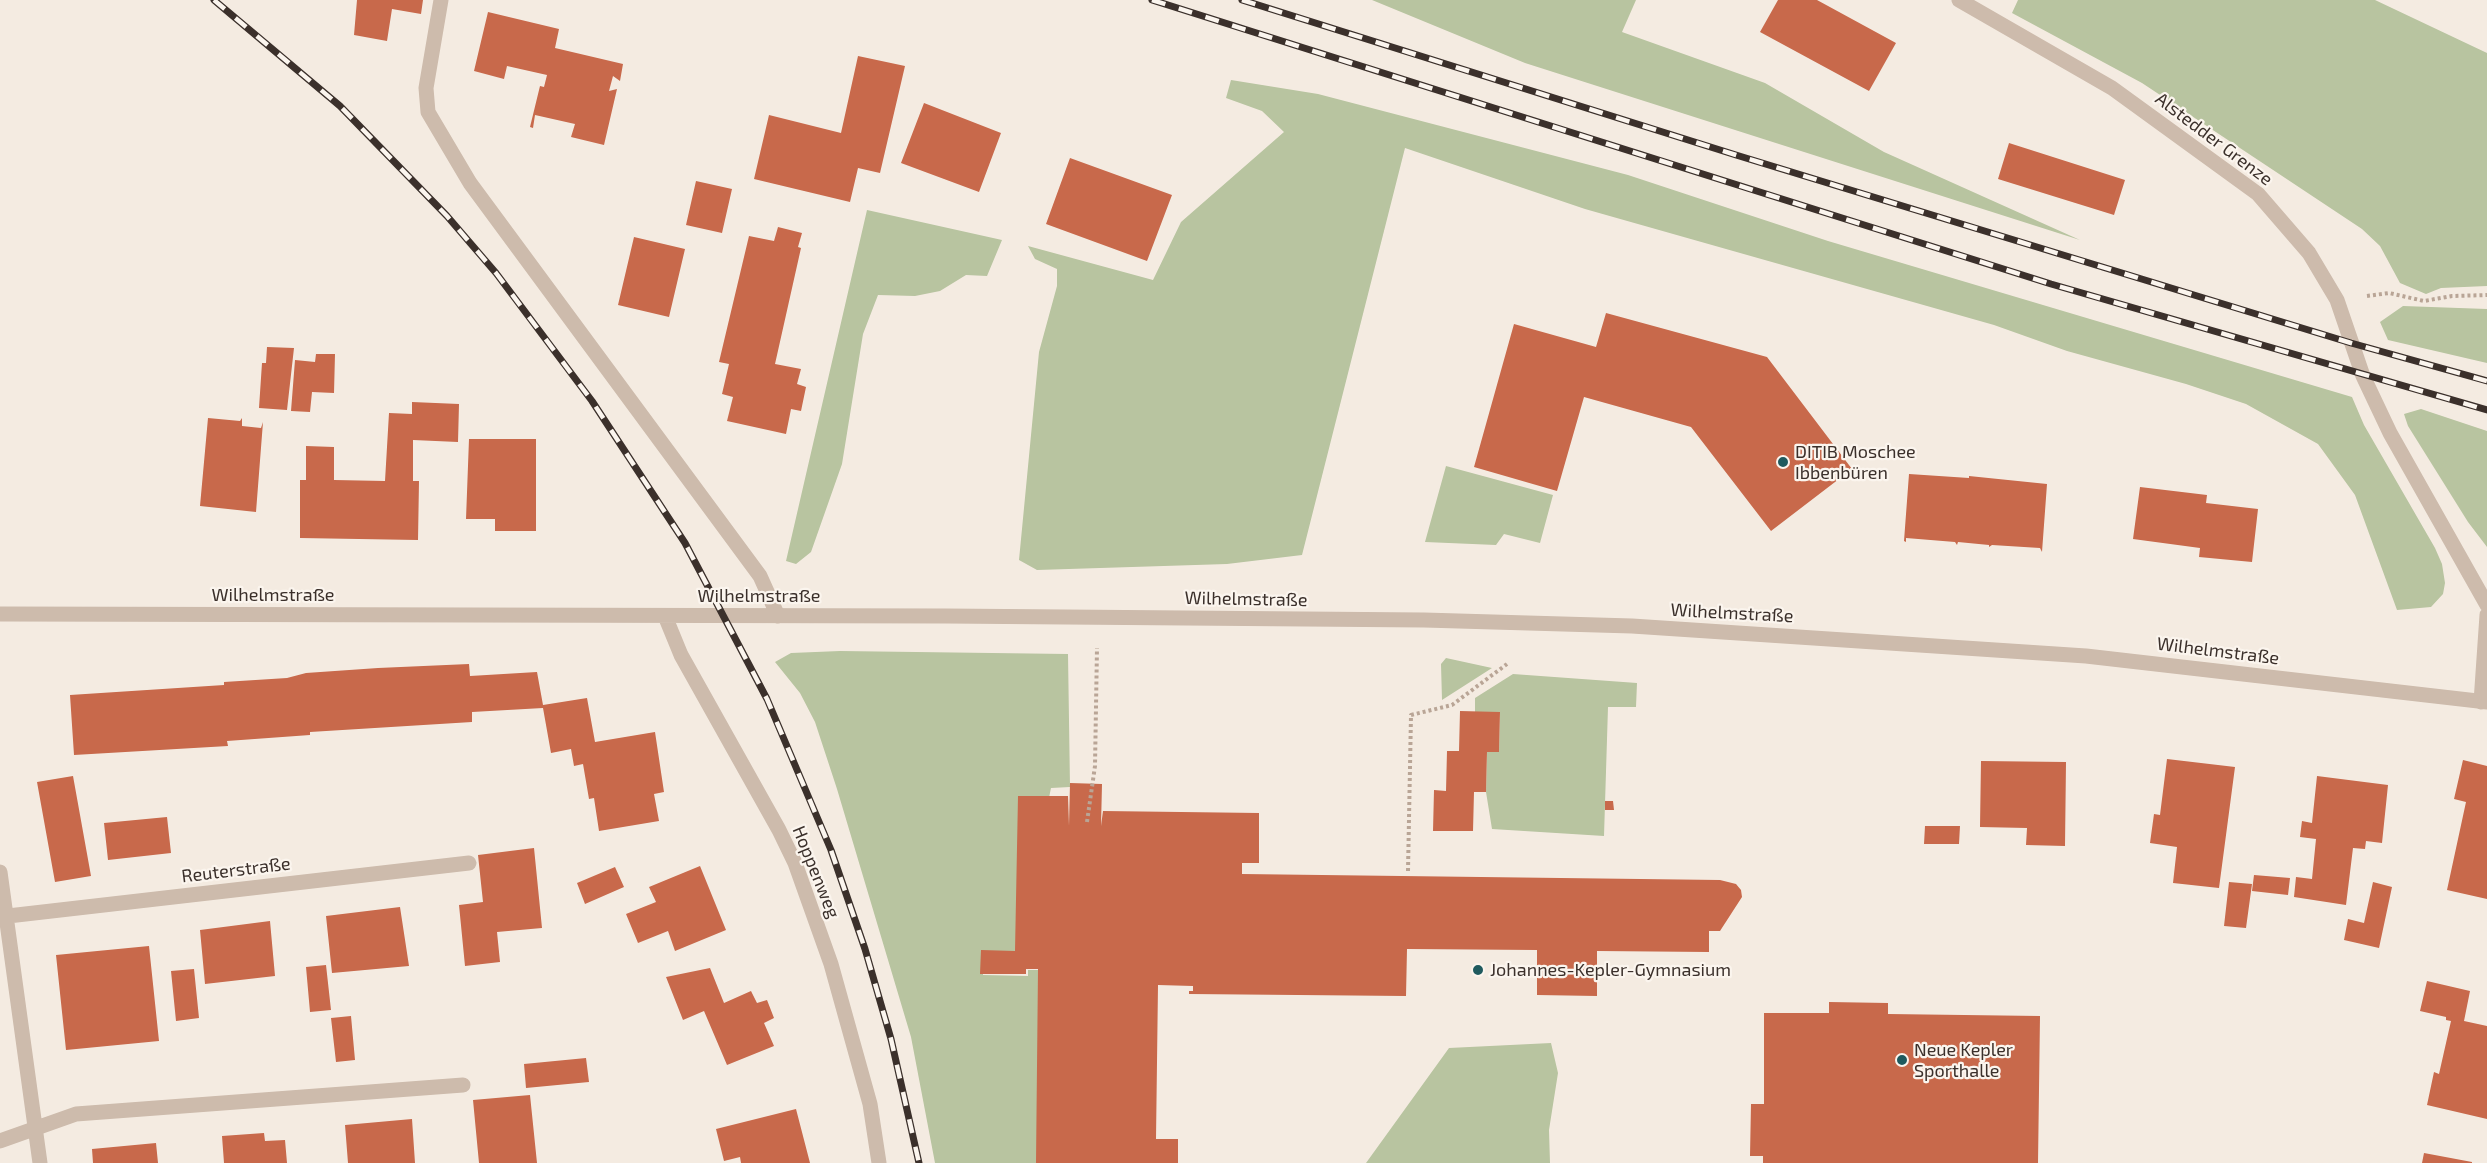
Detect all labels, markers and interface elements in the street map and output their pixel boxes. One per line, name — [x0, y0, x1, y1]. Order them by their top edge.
street label: Alstedder Grenze — [2151, 88, 2277, 190]
place label: DITIB Moschee Ibbenbüren — [1795, 441, 1916, 484]
marker: DITIB Moschee Ibbenbüren — [1776, 455, 1790, 469]
street label: Wilhelmstraße — [211, 584, 335, 606]
street label: Wilhelmstraße — [697, 585, 821, 607]
street label: Wilhelmstraße — [1184, 587, 1308, 611]
street label: Wilhelmstraße — [1670, 599, 1794, 627]
street label: Wilhelmstraße — [2156, 633, 2280, 669]
street label: Hoppenweg — [788, 823, 844, 921]
street label: Reuterstraße — [180, 853, 292, 887]
place label: Johannes-Kepler-Gymnasium — [1490, 959, 1731, 981]
marker: Johannes-Kepler-Gymnasium — [1471, 963, 1485, 977]
place label: Neue Kepler Sporthalle — [1914, 1039, 2013, 1082]
marker: Neue Kepler Sporthalle — [1895, 1053, 1909, 1067]

